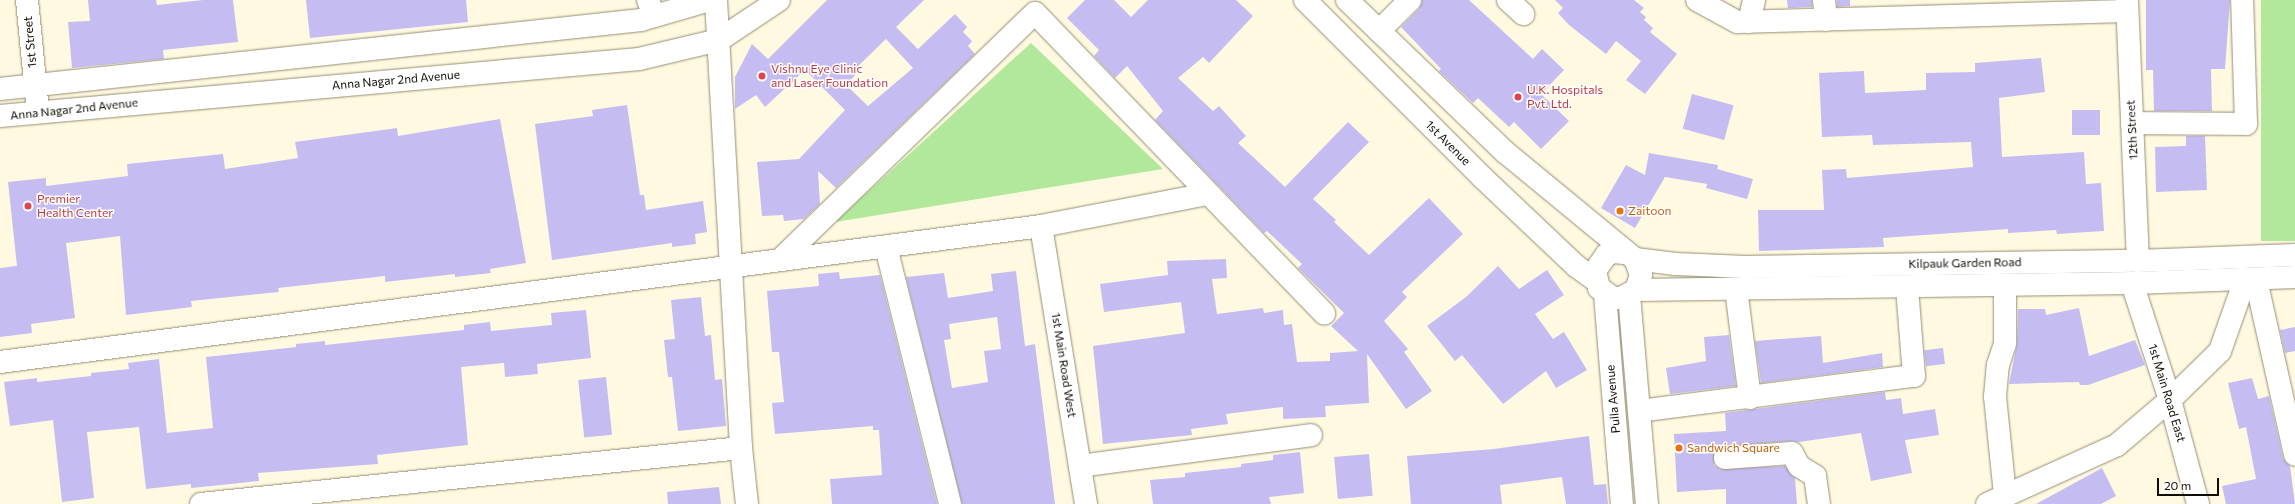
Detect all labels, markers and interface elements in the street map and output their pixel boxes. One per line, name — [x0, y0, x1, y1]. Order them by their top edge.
street label: 1st Street — [21, 16, 39, 68]
place label: Vishnu Eye Clinic and Laser Foundation — [771, 62, 888, 90]
street label: Anna Nagar 2nd Avenue — [331, 67, 461, 93]
marker: Vishnu Eye Clinic and Laser Foundation — [756, 70, 768, 82]
place label: U.K. Hospitals Pvt. Ltd. — [1527, 83, 1603, 111]
marker: U.K. Hospitals Pvt. Ltd. — [1512, 91, 1524, 103]
street label: Anna Nagar 2nd Avenue — [9, 95, 139, 123]
street label: 12th Street — [2123, 100, 2141, 160]
street label: 1st Avenue — [1422, 117, 1474, 169]
place label: Premier Health Center — [37, 192, 113, 220]
marker: Premier Health Center — [22, 200, 34, 212]
place label: Zaitoon — [1628, 204, 1671, 218]
marker: Zaitoon — [1615, 206, 1625, 216]
street label: Kilpauk Garden Road — [1908, 255, 2022, 271]
street label: 1st Main Road West — [1049, 311, 1079, 419]
street label: 1st Main Road East — [2145, 342, 2189, 444]
street label: Pulla Avenue — [1603, 364, 1623, 434]
place label: Sandwich Square — [1687, 441, 1780, 455]
marker: Sandwich Square — [1674, 443, 1684, 453]
scale bar — [2159, 470, 2221, 496]
text: 20 m — [2164, 478, 2191, 492]

